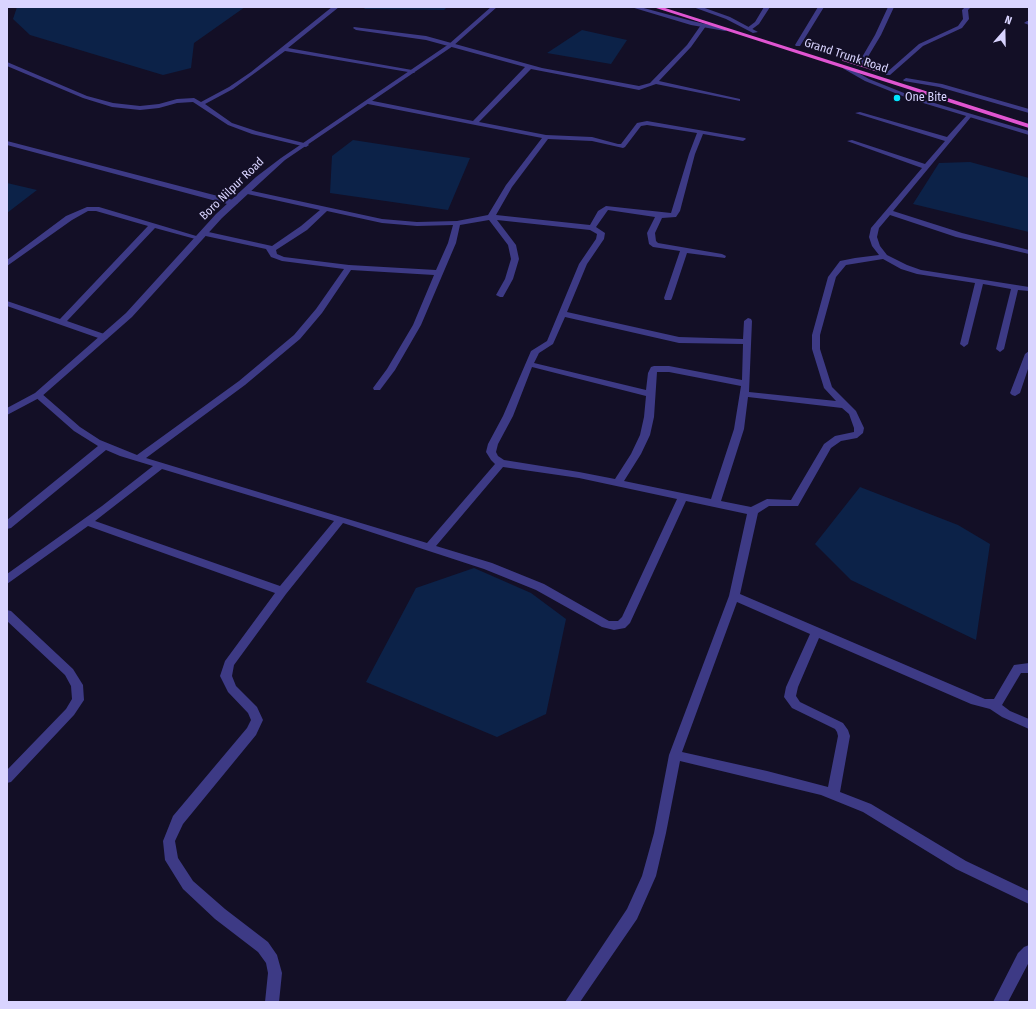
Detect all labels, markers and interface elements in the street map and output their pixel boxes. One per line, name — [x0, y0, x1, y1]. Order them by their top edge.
north arrow — [984, 12, 1024, 52]
text: N — [1003, 13, 1014, 27]
street label: Grand Trunk Road — [802, 36, 890, 76]
place label: One Bite — [905, 91, 947, 105]
marker: One Bite — [892, 93, 902, 103]
street label: Boro Nilpur Road — [197, 155, 267, 223]

